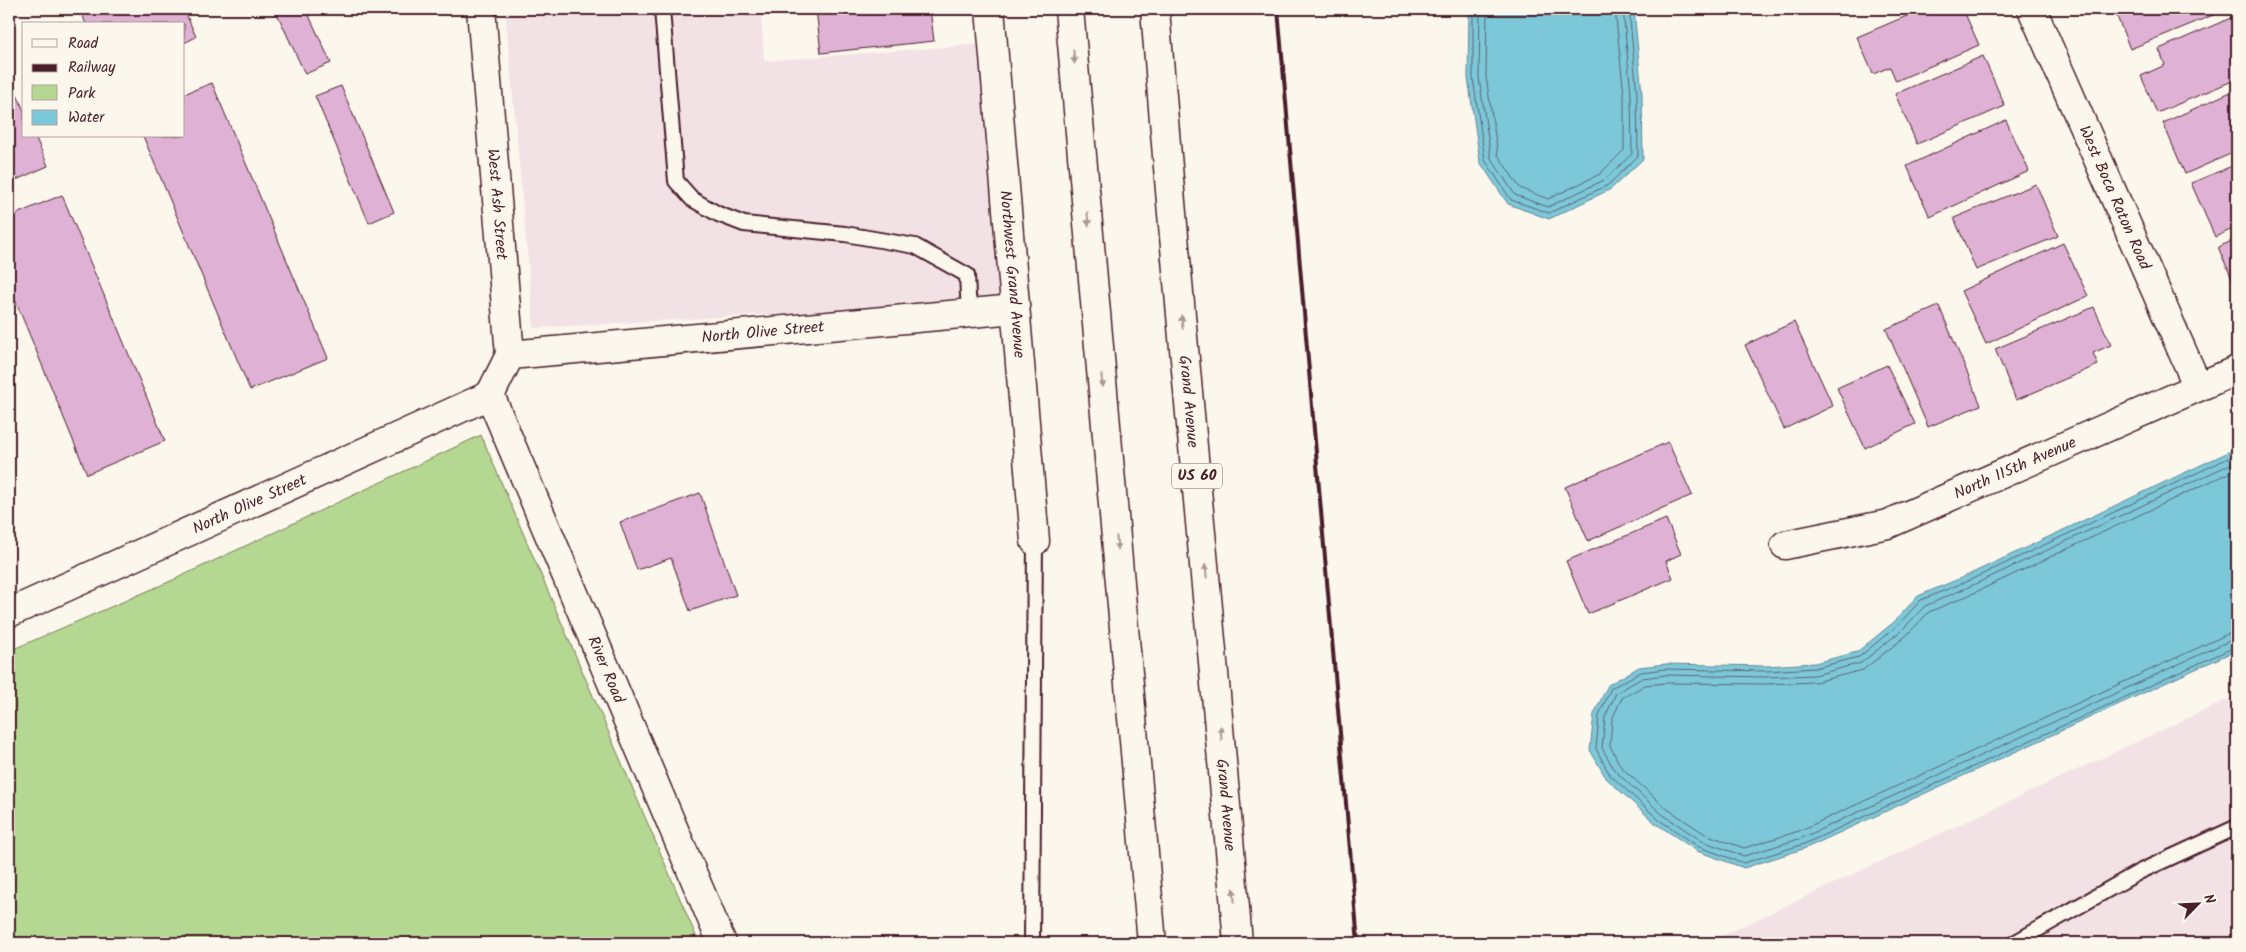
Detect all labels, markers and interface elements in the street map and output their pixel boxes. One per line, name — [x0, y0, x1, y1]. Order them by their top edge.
legend — [22, 22, 185, 138]
text: Road — [68, 32, 99, 56]
one-way arrow — [1070, 50, 1078, 66]
text: Railway — [68, 56, 116, 80]
text: Park — [68, 82, 96, 106]
text: Water — [68, 106, 105, 130]
street label: West Boca Raton Road — [2072, 122, 2158, 275]
street label: West Ash Street — [480, 148, 515, 262]
street label: Northwest Grand Avenue — [993, 189, 1032, 359]
one-way arrow — [1084, 211, 1092, 227]
street label: North Olive Street — [701, 314, 826, 350]
one-way arrow — [1178, 314, 1186, 330]
street label: Grand Avenue — [1172, 354, 1206, 449]
one-way arrow — [1098, 373, 1106, 389]
street label: North 115th Avenue — [1950, 430, 2080, 506]
road number: US 60 — [1172, 464, 1222, 488]
street label: North Olive Street — [188, 467, 311, 541]
one-way arrow — [1113, 535, 1121, 551]
one-way arrow — [1202, 563, 1210, 579]
street label: River Road — [581, 632, 632, 708]
one-way arrow — [1216, 724, 1224, 740]
street label: Grand Avenue — [1209, 758, 1243, 852]
north arrow — [2174, 880, 2224, 930]
one-way arrow — [1230, 886, 1238, 902]
text: N — [2197, 891, 2221, 908]

